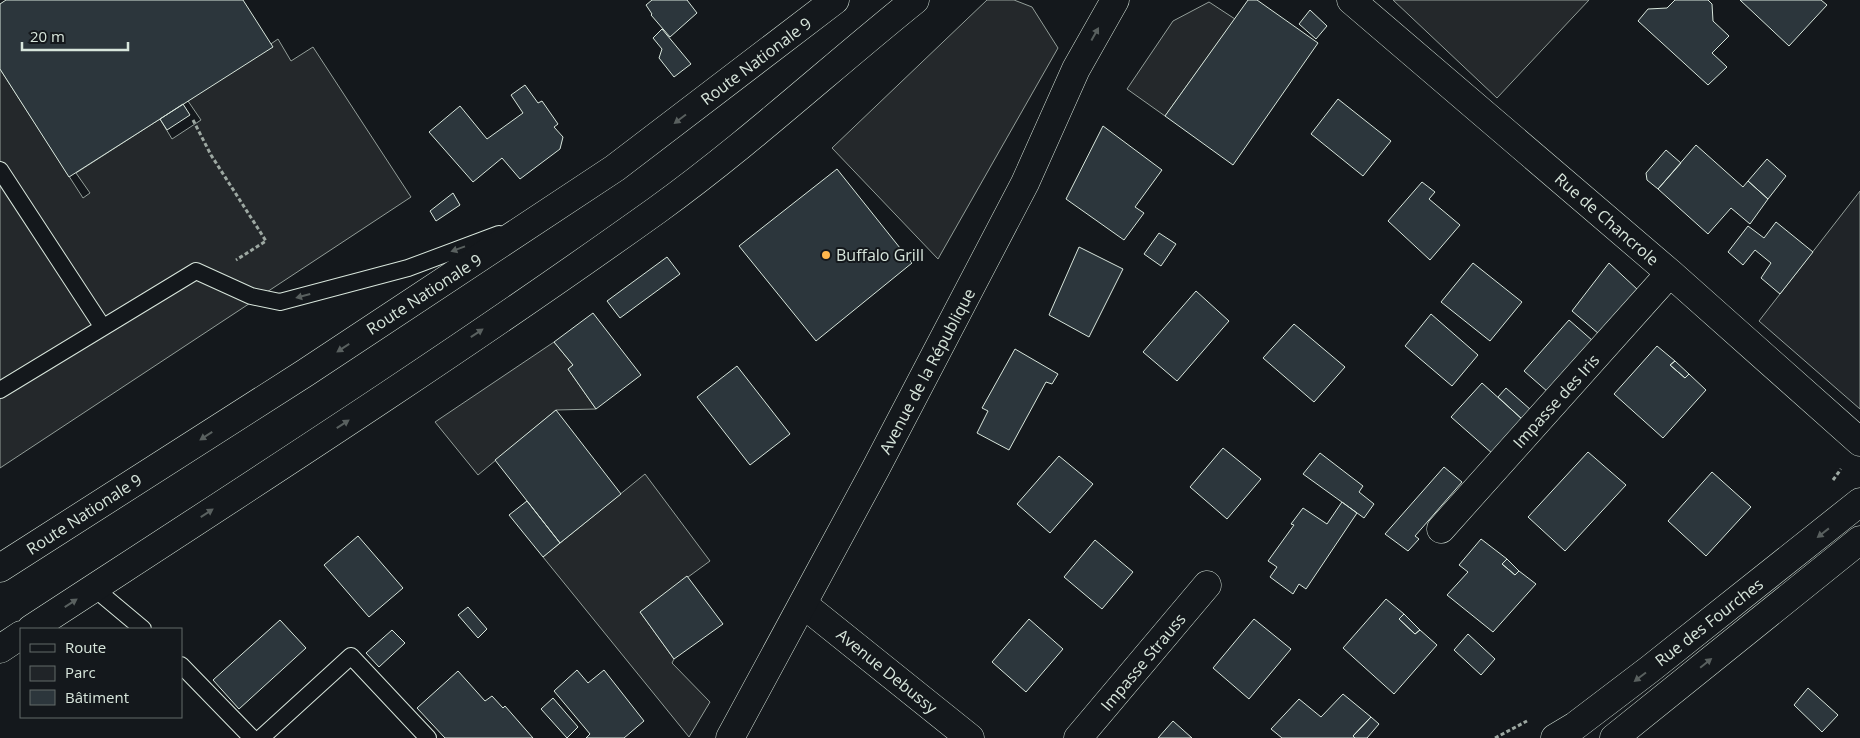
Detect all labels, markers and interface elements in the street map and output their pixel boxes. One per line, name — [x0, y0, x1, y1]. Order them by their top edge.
street label: Route Nationale 9 — [696, 12, 816, 110]
scale bar — [22, 20, 129, 52]
text: 20 m — [30, 26, 65, 46]
one-way arrow — [1091, 28, 1100, 41]
one-way arrow — [673, 114, 687, 124]
street label: Rue de Chancrole — [1550, 168, 1664, 270]
place label: Buffalo Grill — [836, 244, 924, 266]
one-way arrow — [450, 245, 465, 253]
street label: Route Nationale 9 — [362, 248, 486, 340]
marker: Buffalo Grill — [820, 249, 832, 261]
street label: Avenue de la République — [874, 284, 980, 458]
one-way arrow — [295, 292, 310, 300]
one-way arrow — [471, 328, 484, 338]
one-way arrow — [336, 343, 349, 353]
street label: Impasse des Iris — [1508, 349, 1604, 453]
one-way arrow — [336, 419, 349, 428]
one-way arrow — [200, 431, 213, 441]
street label: Route Nationale 9 — [22, 468, 146, 560]
one-way arrow — [200, 508, 214, 518]
one-way arrow — [1816, 528, 1829, 538]
street label: Rue des Fourches — [1650, 573, 1768, 671]
one-way arrow — [65, 598, 78, 607]
street label: Impasse Strauss — [1096, 608, 1190, 716]
street label: Avenue Debussy — [832, 624, 943, 719]
legend — [20, 628, 182, 718]
text: Route — [65, 637, 106, 657]
one-way arrow — [1699, 657, 1712, 668]
text: Parc — [65, 662, 96, 682]
one-way arrow — [1634, 671, 1647, 682]
text: Bâtiment — [65, 687, 129, 707]

